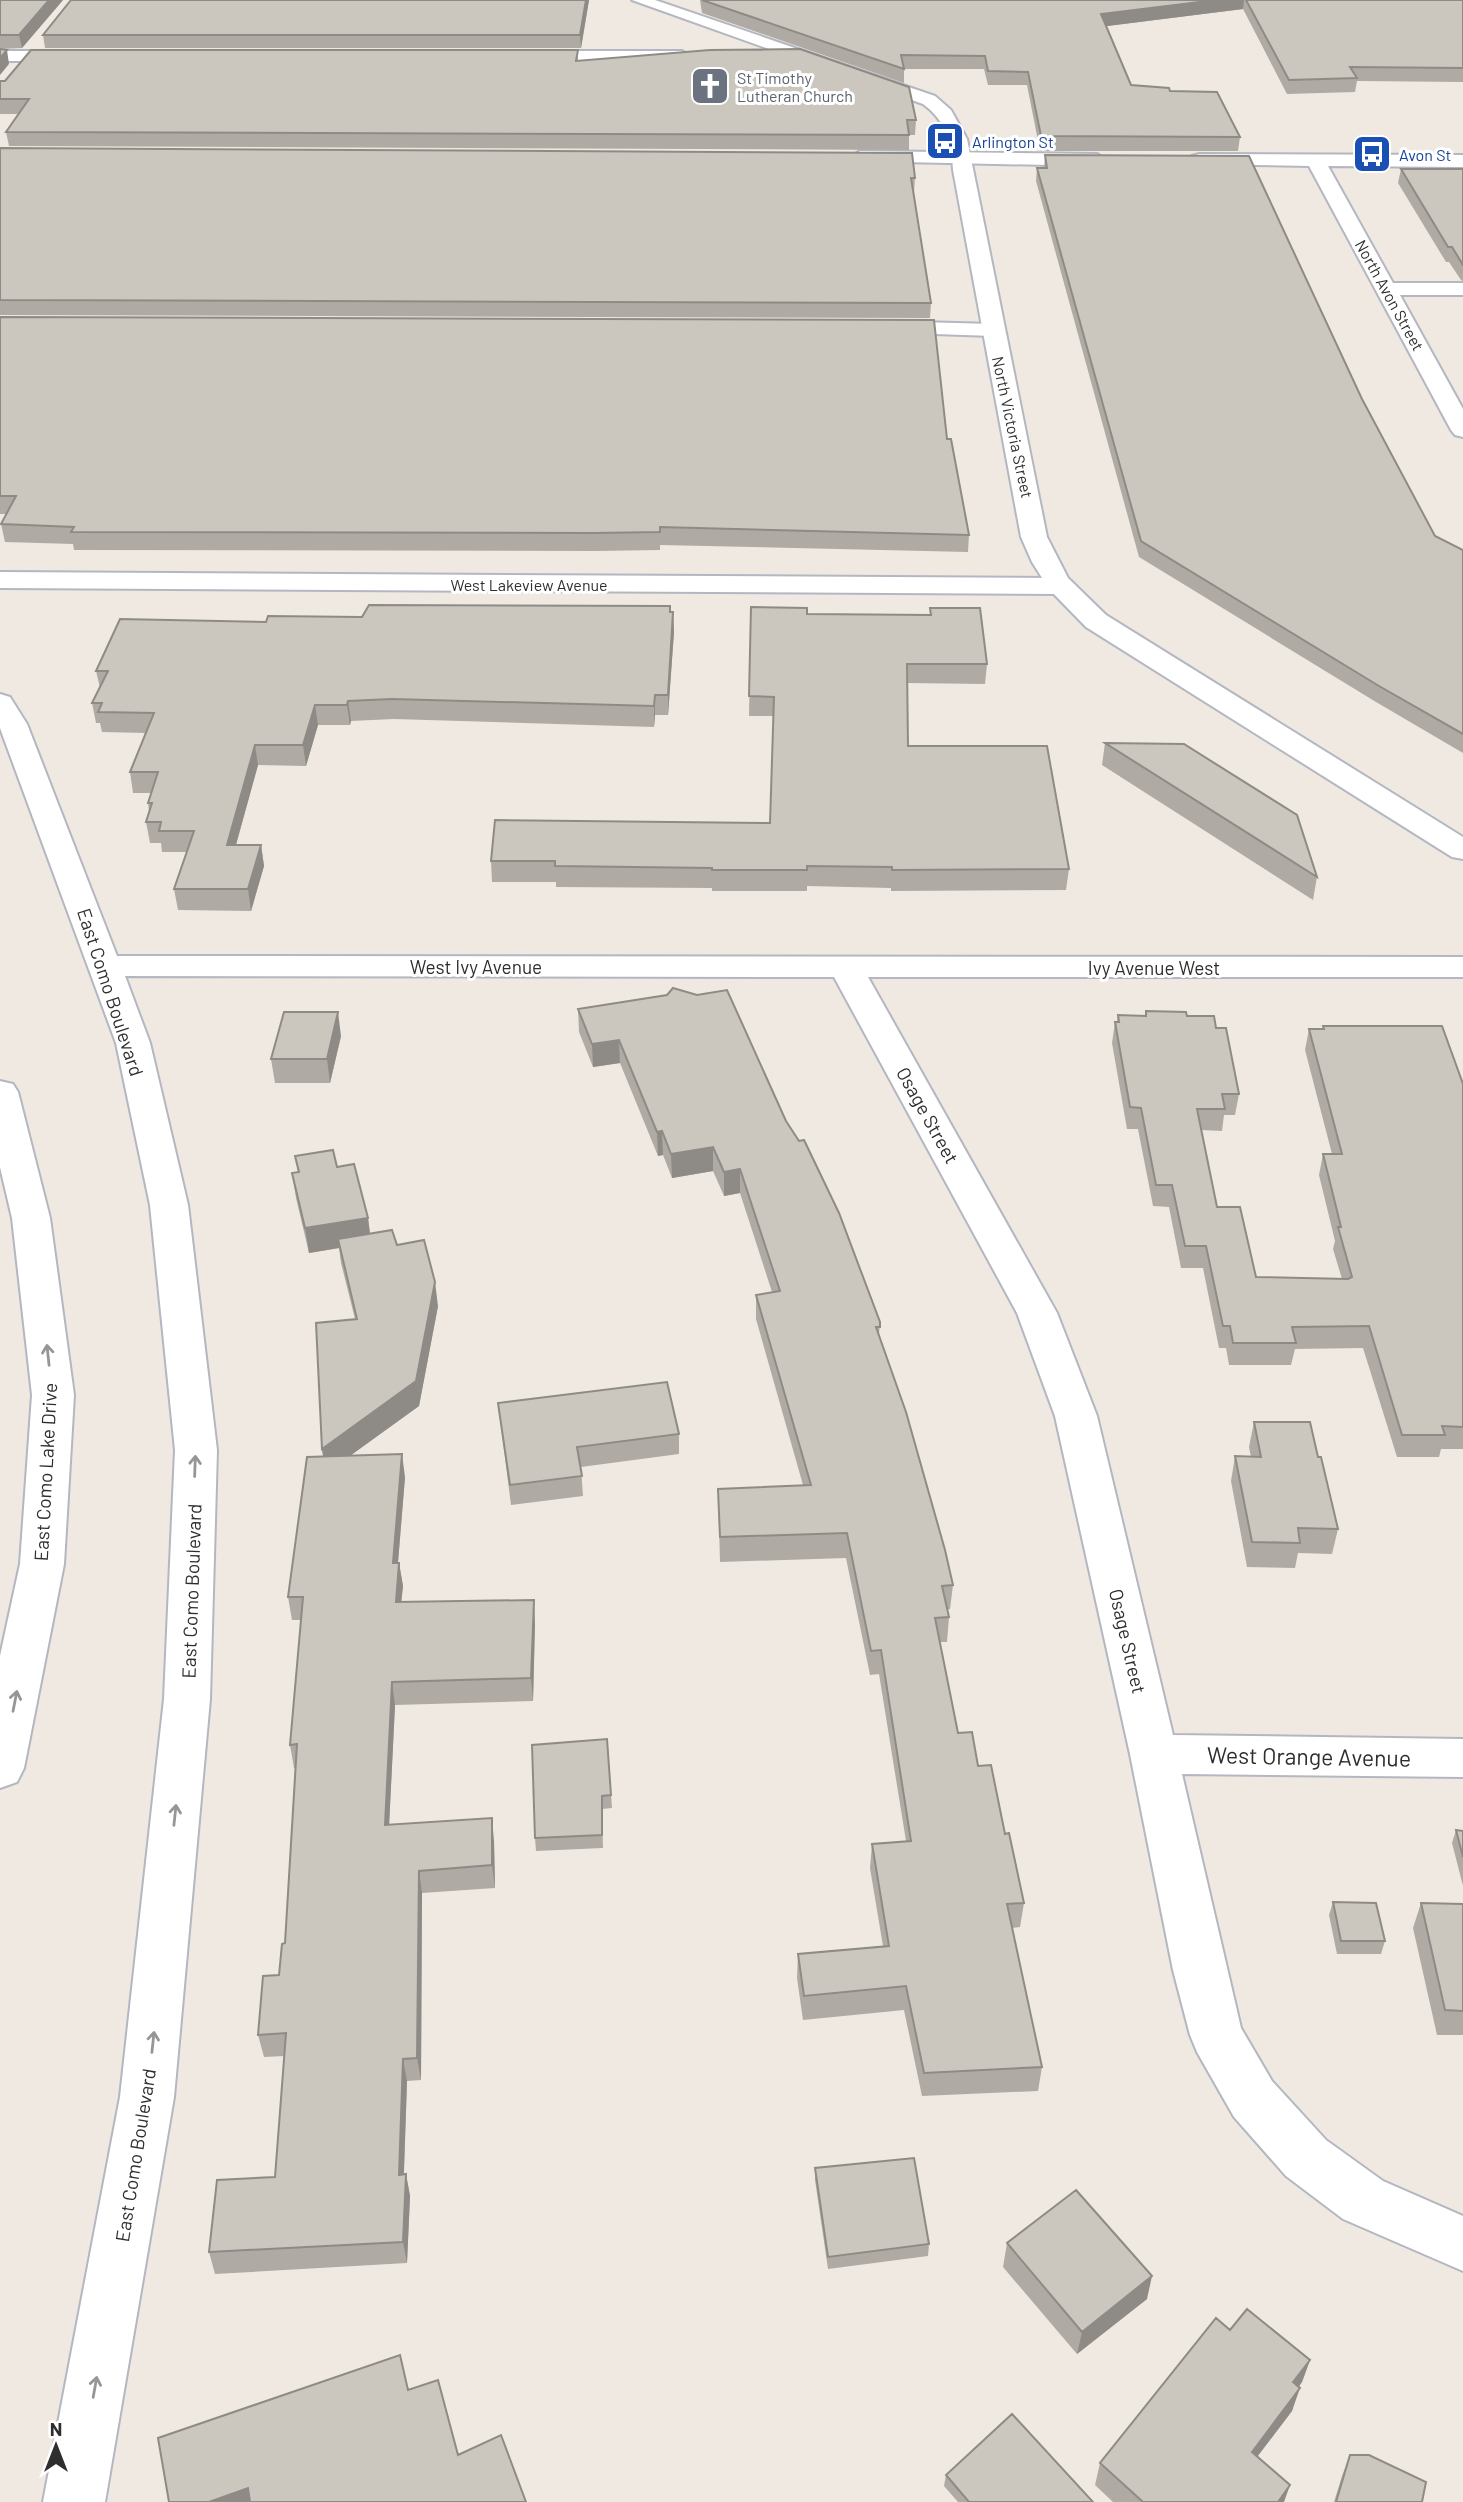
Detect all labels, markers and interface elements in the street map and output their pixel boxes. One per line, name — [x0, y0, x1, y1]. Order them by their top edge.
church icon: St Timothy Lutheran Church — [689, 65, 731, 107]
place label: St Timothy Lutheran Church — [737, 68, 853, 105]
bus stop icon: Arlington St — [924, 120, 966, 162]
place label: Arlington St — [972, 132, 1054, 151]
bus stop icon: Avon St — [1351, 133, 1393, 175]
place label: Avon St — [1399, 145, 1451, 164]
street label: North Avon Street — [1352, 236, 1428, 354]
street label: North Victoria Street — [989, 354, 1037, 500]
street label: West Lakeview Avenue — [450, 575, 608, 594]
street label: East Como Boulevard — [73, 905, 149, 1079]
street label: West Ivy Avenue — [410, 955, 542, 978]
street label: Ivy Avenue West — [1088, 956, 1220, 979]
street label: Osage Street — [892, 1063, 964, 1167]
one-way arrow — [41, 1344, 54, 1367]
street label: East Como Lake Drive — [29, 1382, 61, 1562]
one-way arrow — [189, 1455, 202, 1478]
street label: East Como Boulevard — [176, 1503, 206, 1679]
street label: Osage Street — [1105, 1586, 1151, 1696]
one-way arrow — [8, 1690, 22, 1713]
street label: West Orange Avenue — [1207, 1740, 1411, 1772]
one-way arrow — [169, 1804, 182, 1827]
one-way arrow — [146, 2031, 159, 2053]
street label: East Como Boulevard — [110, 2067, 160, 2243]
one-way arrow — [89, 2376, 102, 2399]
north arrow — [21, 2411, 91, 2481]
text: N — [50, 2417, 62, 2440]

